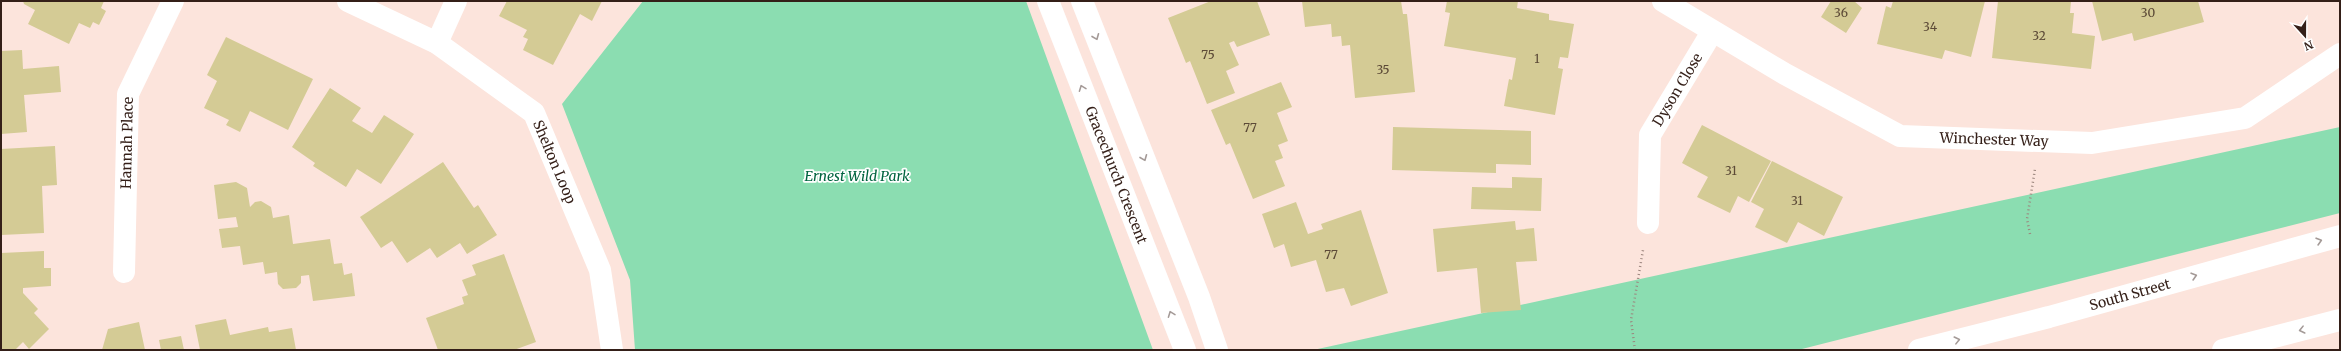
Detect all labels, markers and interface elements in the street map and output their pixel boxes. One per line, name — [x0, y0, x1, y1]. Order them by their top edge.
house number: 36 — [1834, 5, 1848, 20]
house number: 30 — [2141, 5, 2155, 20]
north arrow — [2285, 16, 2325, 56]
house number: 34 — [1923, 19, 1938, 34]
house number: 32 — [2032, 28, 2046, 43]
one-way arrow — [1092, 34, 1100, 41]
text: N — [2302, 37, 2315, 54]
house number: 75 — [1201, 47, 1215, 62]
street label: Dyson Close — [1648, 50, 1706, 130]
house number: 1 — [1534, 51, 1540, 66]
house number: 35 — [1376, 62, 1390, 77]
one-way arrow — [1079, 85, 1087, 92]
street label: Hannah Place — [117, 97, 137, 189]
street label: Gracechurch Crescent — [1081, 104, 1152, 247]
street label: Shelton Loop — [529, 117, 580, 207]
house number: 77 — [1243, 120, 1257, 135]
street label: Winchester Way — [1938, 128, 2050, 150]
one-way arrow — [1140, 155, 1148, 162]
house number: 31 — [1725, 163, 1737, 178]
park label: Ernest Wild Park — [804, 167, 910, 185]
house number: 31 — [1791, 193, 1803, 208]
one-way arrow — [2316, 238, 2323, 246]
house number: 77 — [1324, 247, 1338, 262]
one-way arrow — [2190, 272, 2197, 281]
street label: South Street — [2087, 275, 2173, 314]
one-way arrow — [1167, 310, 1175, 317]
one-way arrow — [2299, 325, 2306, 334]
one-way arrow — [1953, 337, 1960, 345]

